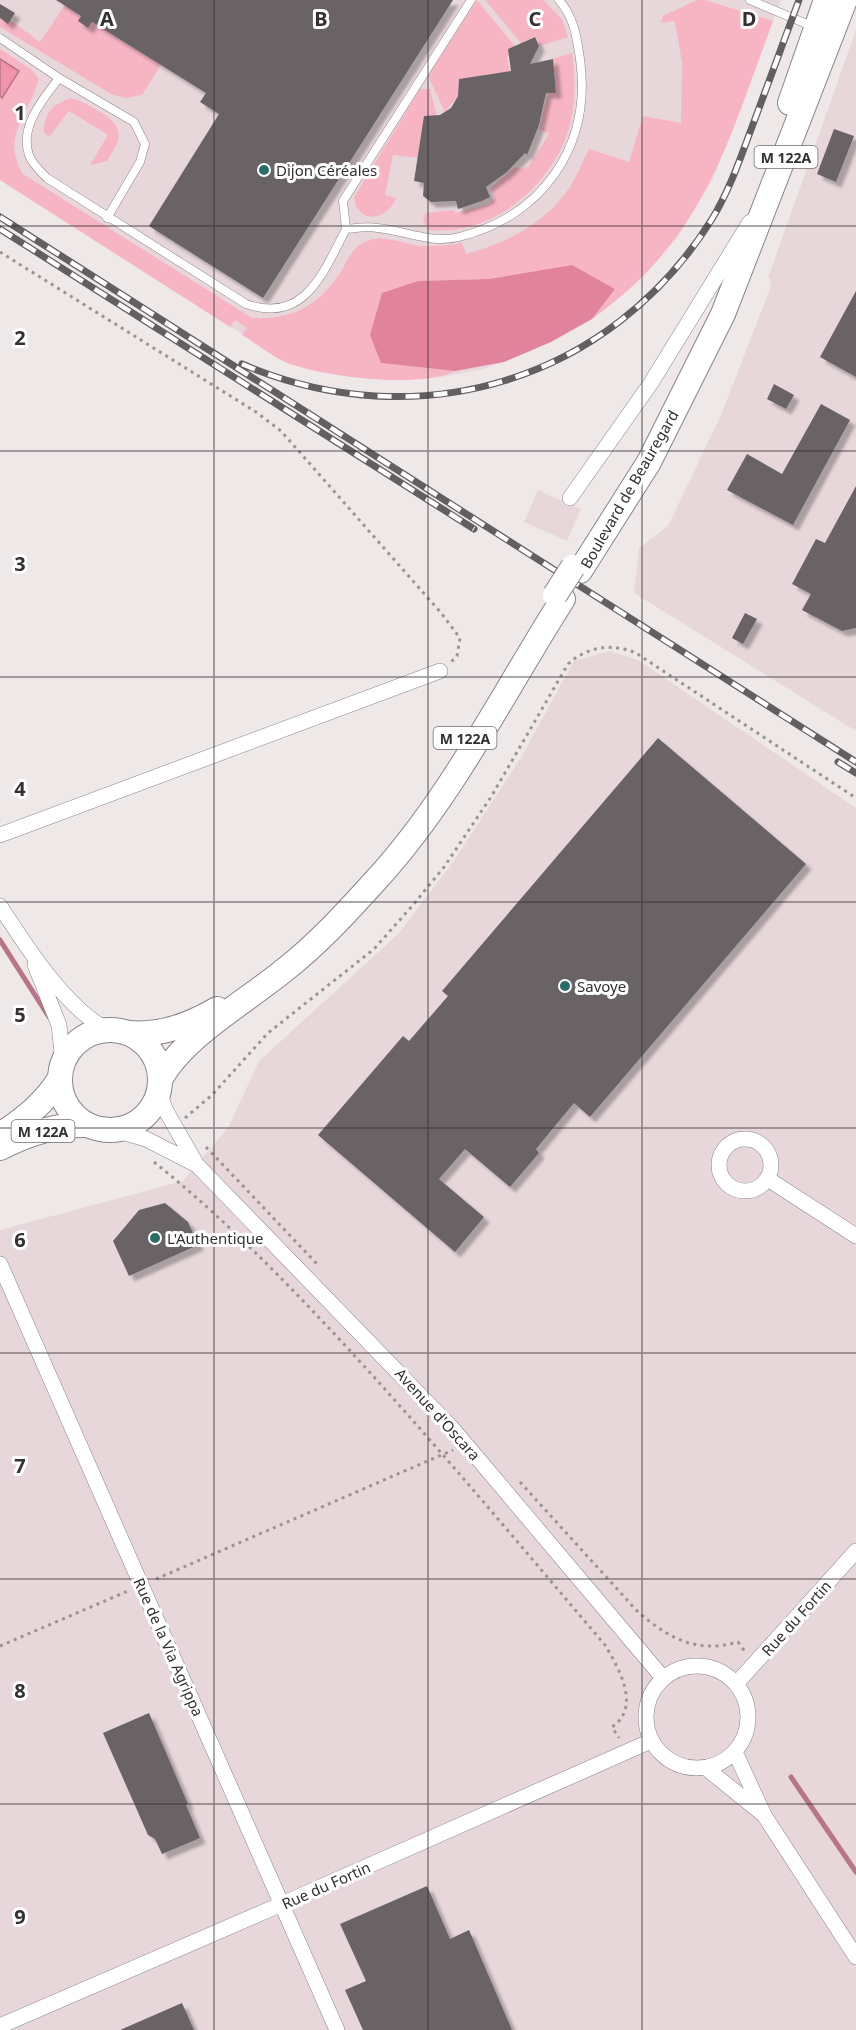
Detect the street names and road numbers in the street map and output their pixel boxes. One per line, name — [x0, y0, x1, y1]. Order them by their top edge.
road number: M 122A — [754, 146, 818, 168]
street label: Boulevard de Beauregard — [575, 406, 683, 572]
road number: M 122A — [434, 727, 496, 749]
road number: M 122A — [12, 1120, 74, 1142]
street label: Avenue d'Oscara — [391, 1363, 485, 1465]
street label: Rue de la Via Agrippa — [129, 1575, 209, 1719]
street label: Rue du Fortin — [757, 1576, 835, 1660]
street label: Rue du Fortin — [279, 1857, 373, 1913]

